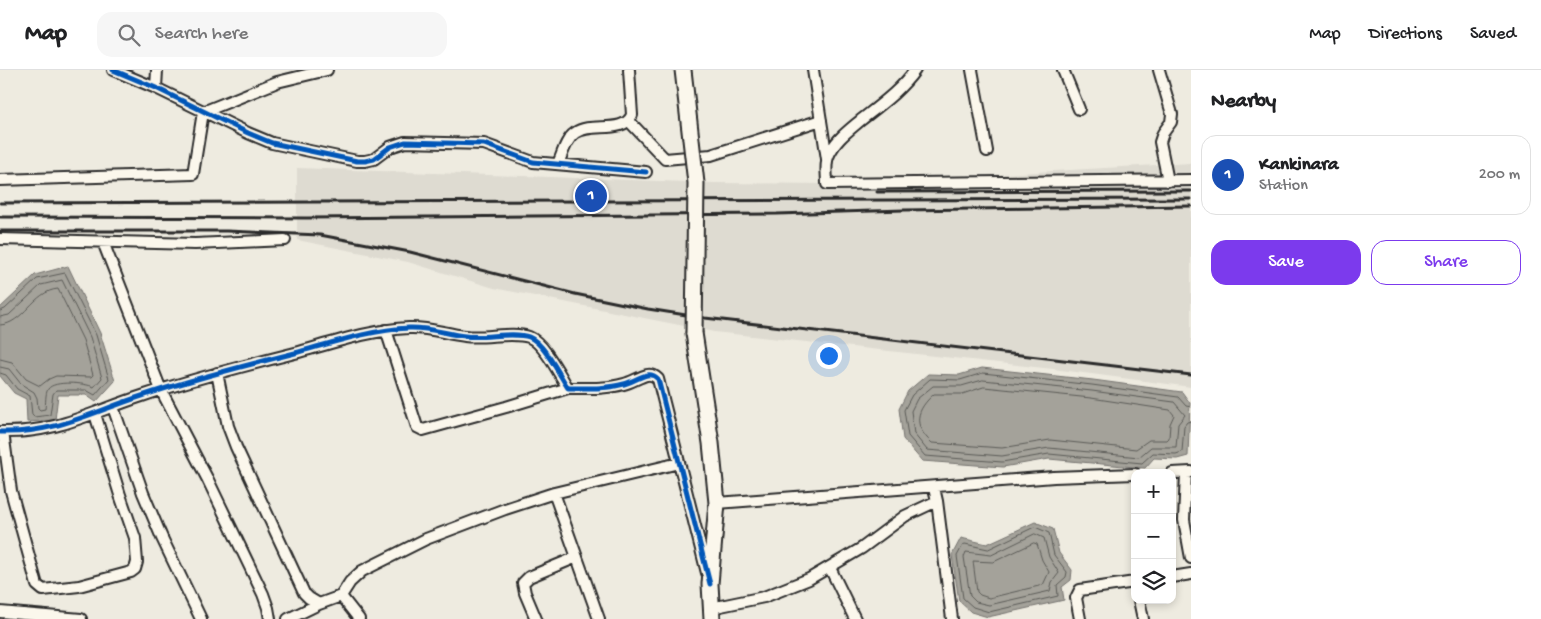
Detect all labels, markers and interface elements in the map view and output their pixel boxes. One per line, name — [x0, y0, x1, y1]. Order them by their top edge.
search box — [97, 12, 447, 57]
text: Map — [25, 20, 67, 49]
icon: search — [115, 21, 143, 49]
text: Search here — [155, 23, 248, 46]
text: Map — [1309, 24, 1341, 45]
text: Directions — [1369, 24, 1442, 45]
text: Saved — [1470, 24, 1516, 45]
text: Nearby — [1211, 90, 1276, 115]
text: Kankinara — [1259, 154, 1338, 177]
text: 1 — [1225, 166, 1231, 185]
text: 200 m — [1479, 166, 1520, 185]
pin: 1 — [575, 177, 607, 215]
text: Station — [1259, 177, 1308, 196]
button: Save — [1211, 240, 1361, 285]
button: Share — [1371, 240, 1521, 285]
your location — [816, 343, 842, 369]
map controls — [1131, 469, 1176, 604]
button: + — [1131, 469, 1176, 514]
button: − — [1131, 514, 1176, 559]
button: layers — [1131, 559, 1176, 604]

